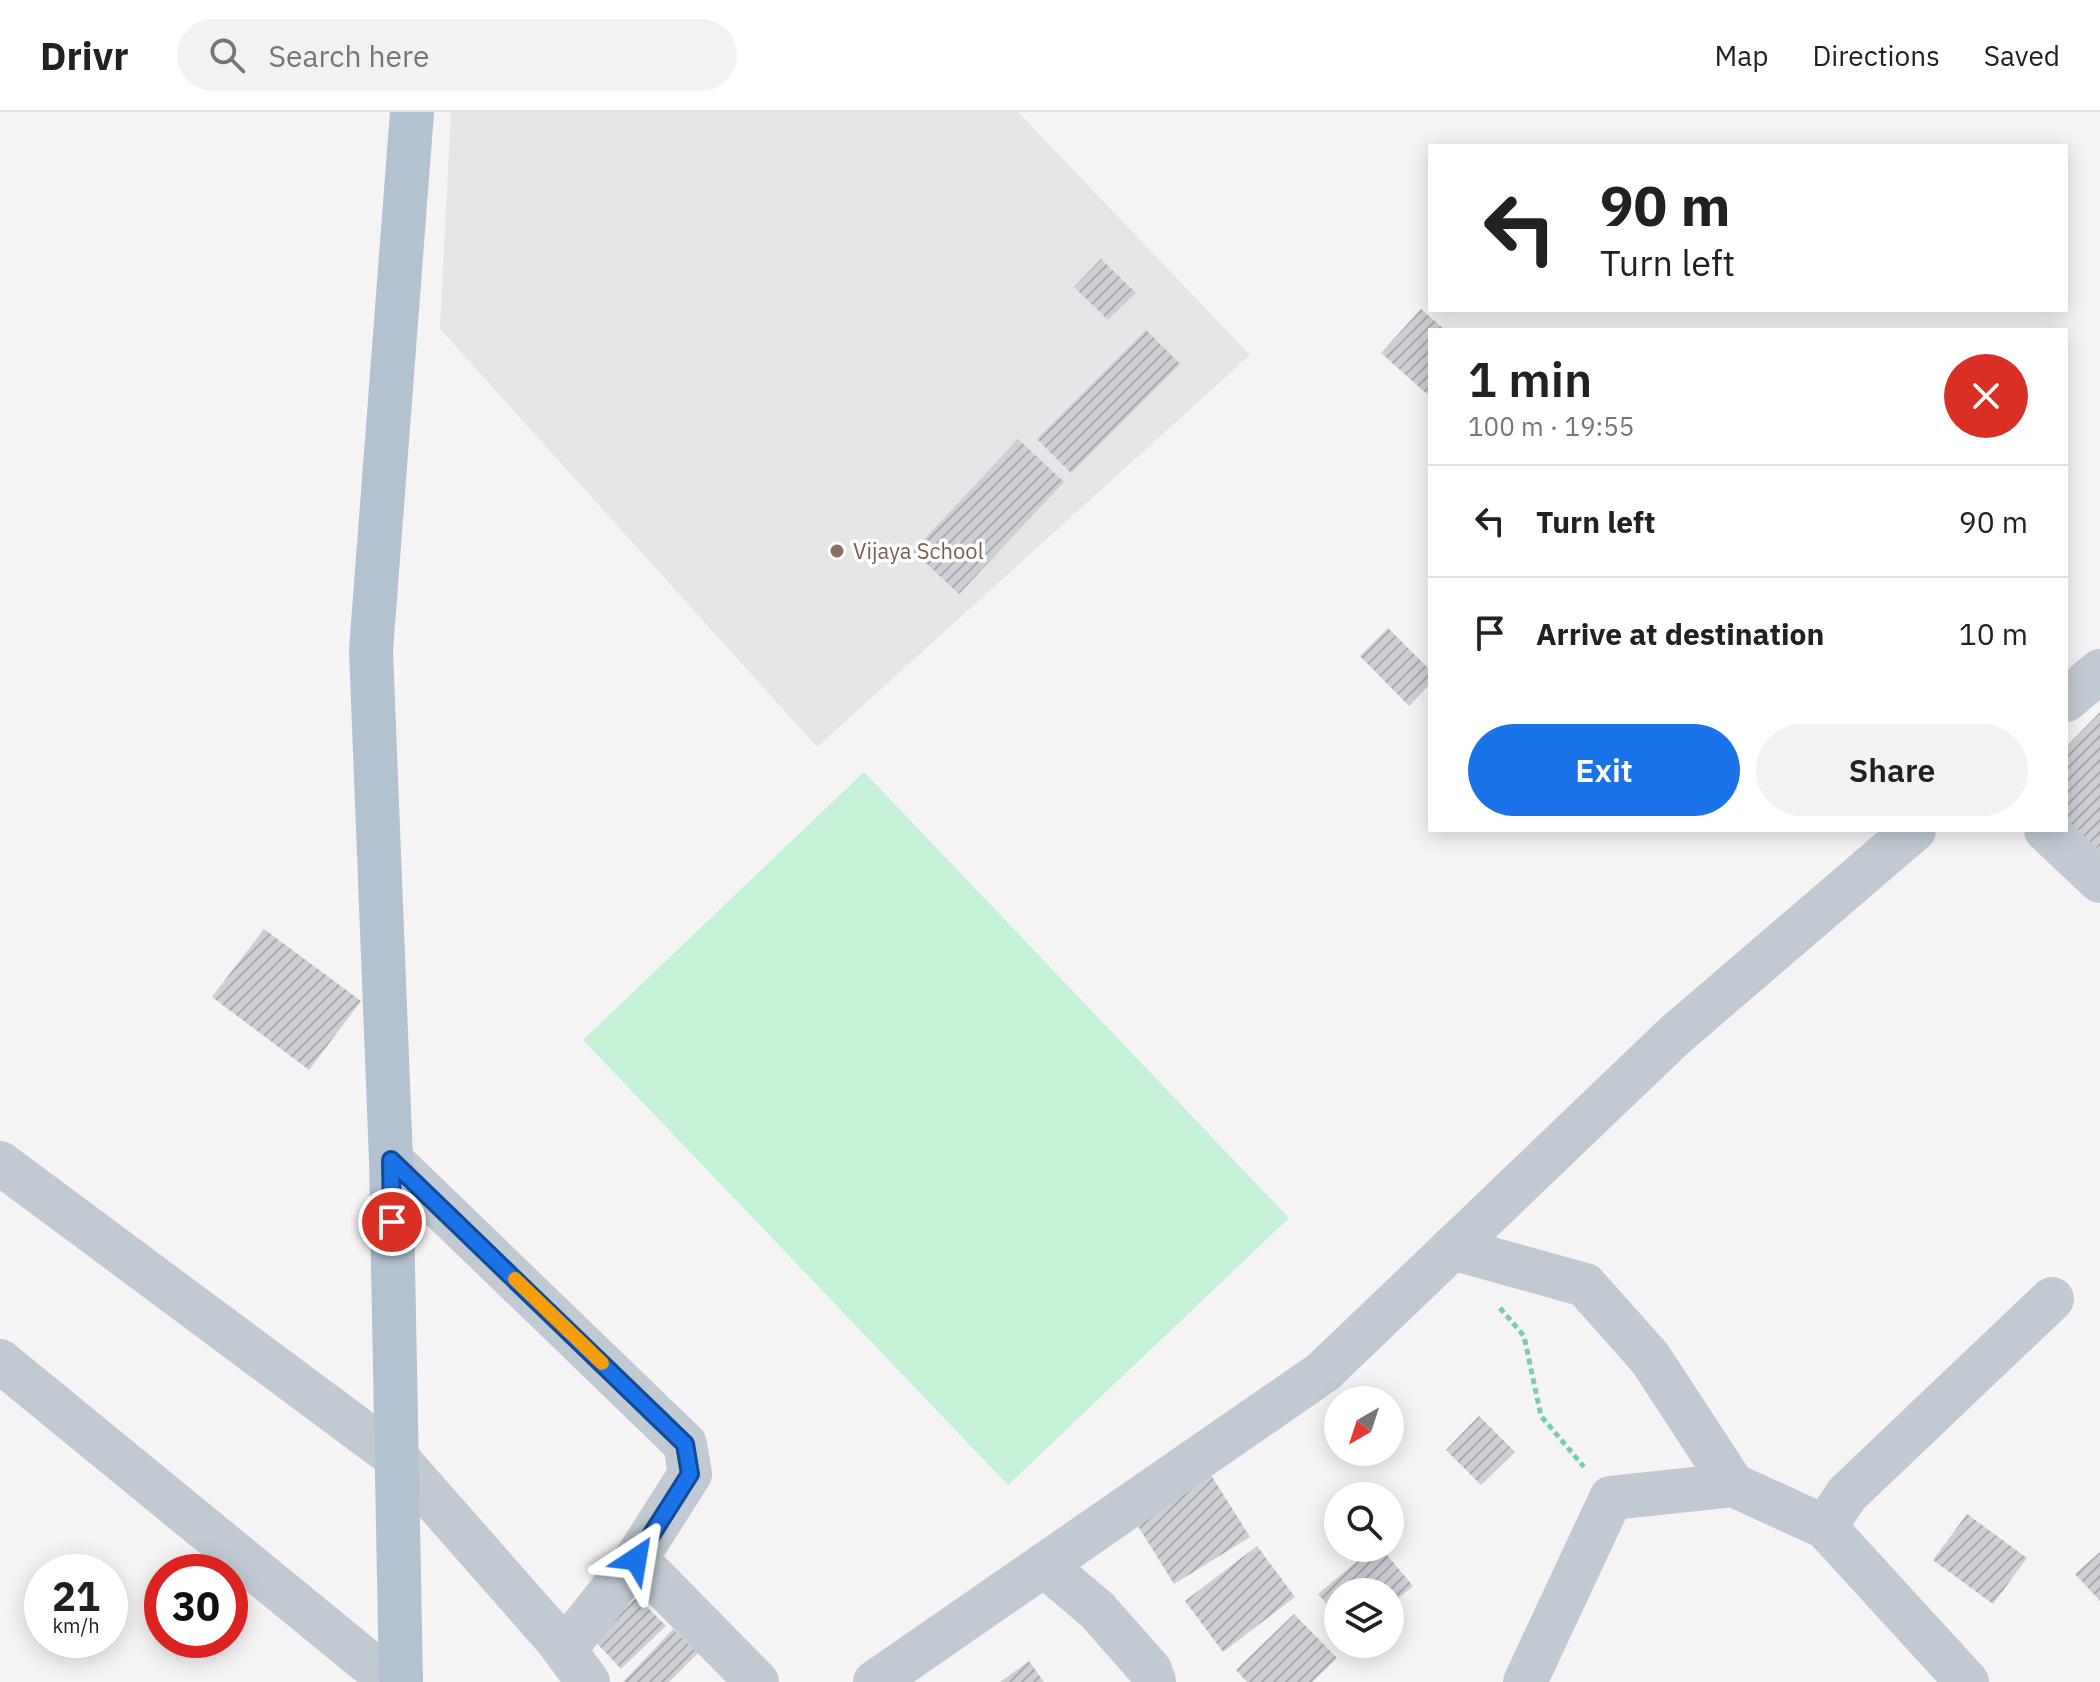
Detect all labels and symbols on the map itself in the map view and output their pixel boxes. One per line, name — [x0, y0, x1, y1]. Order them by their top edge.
place label: Vijaya School — [853, 536, 984, 565]
marker: Vijaya School — [828, 542, 846, 560]
pin — [358, 1188, 426, 1256]
north arrow — [1324, 1386, 1404, 1466]
position arrow — [594, 1517, 678, 1601]
speed limit sign: 30 — [144, 1554, 248, 1658]

